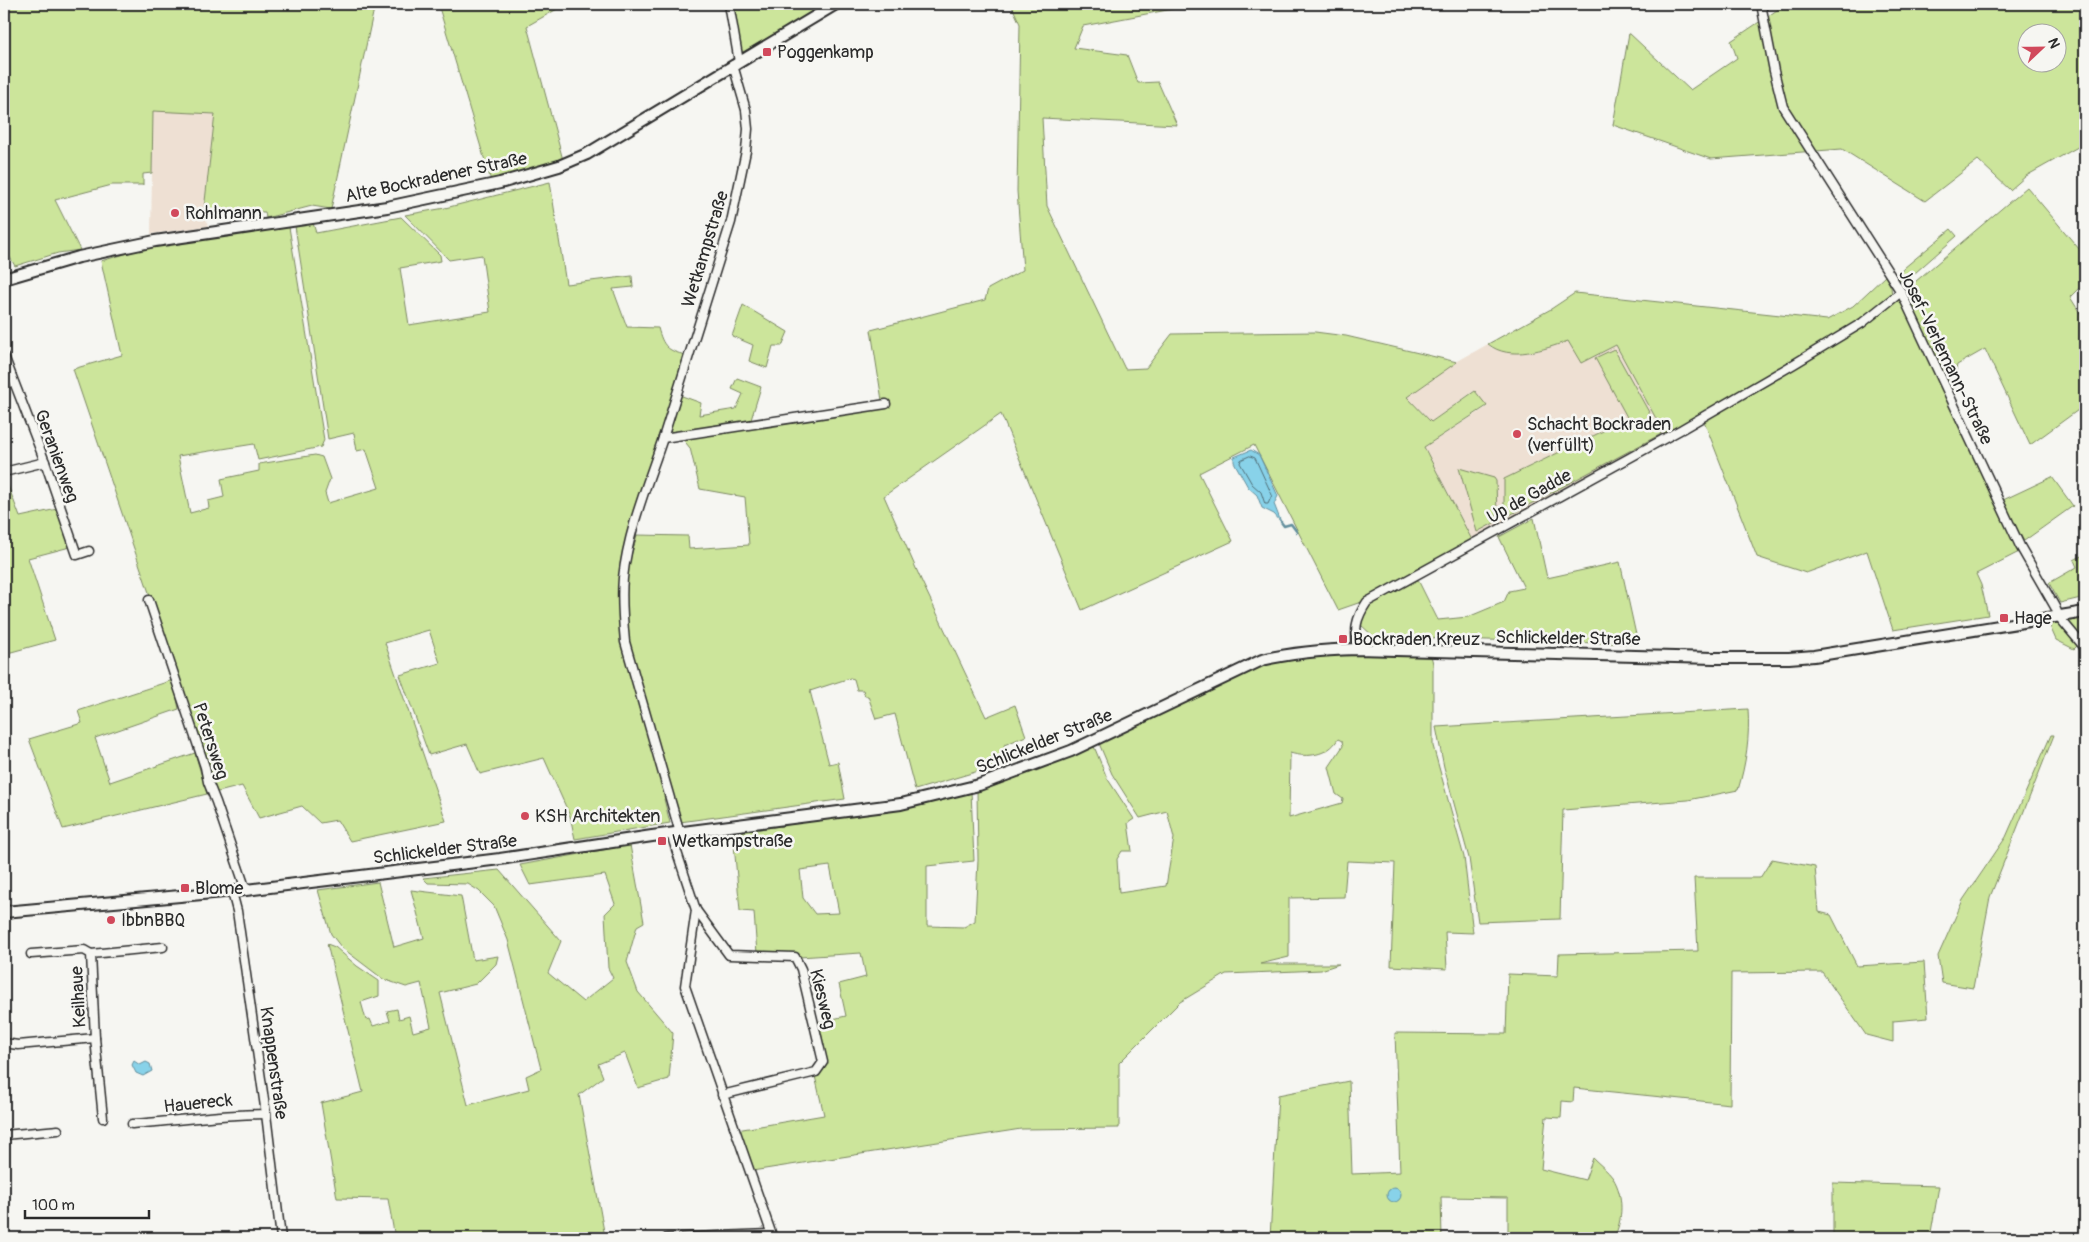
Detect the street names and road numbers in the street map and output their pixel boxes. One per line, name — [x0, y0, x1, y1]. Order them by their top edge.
street label: Alte Bockradener Straße — [343, 147, 529, 208]
street label: Wetkampstraße — [677, 188, 734, 310]
street label: Josef-Verlemann-Straße — [1893, 266, 1998, 449]
street label: Geranienweg — [29, 407, 84, 506]
street label: Up de Gadde — [1483, 464, 1576, 529]
street label: Schlickelder Straße — [1495, 626, 1641, 651]
street label: Petersweg — [187, 700, 234, 783]
street label: Schlickelder Straße — [973, 704, 1116, 779]
street label: Schlickelder Straße — [372, 829, 518, 870]
street label: Keilhaue — [65, 965, 92, 1028]
street label: Kiesweg — [804, 967, 841, 1032]
street label: Knappenstraße — [254, 1005, 293, 1121]
street label: Hauereck — [163, 1088, 234, 1119]

